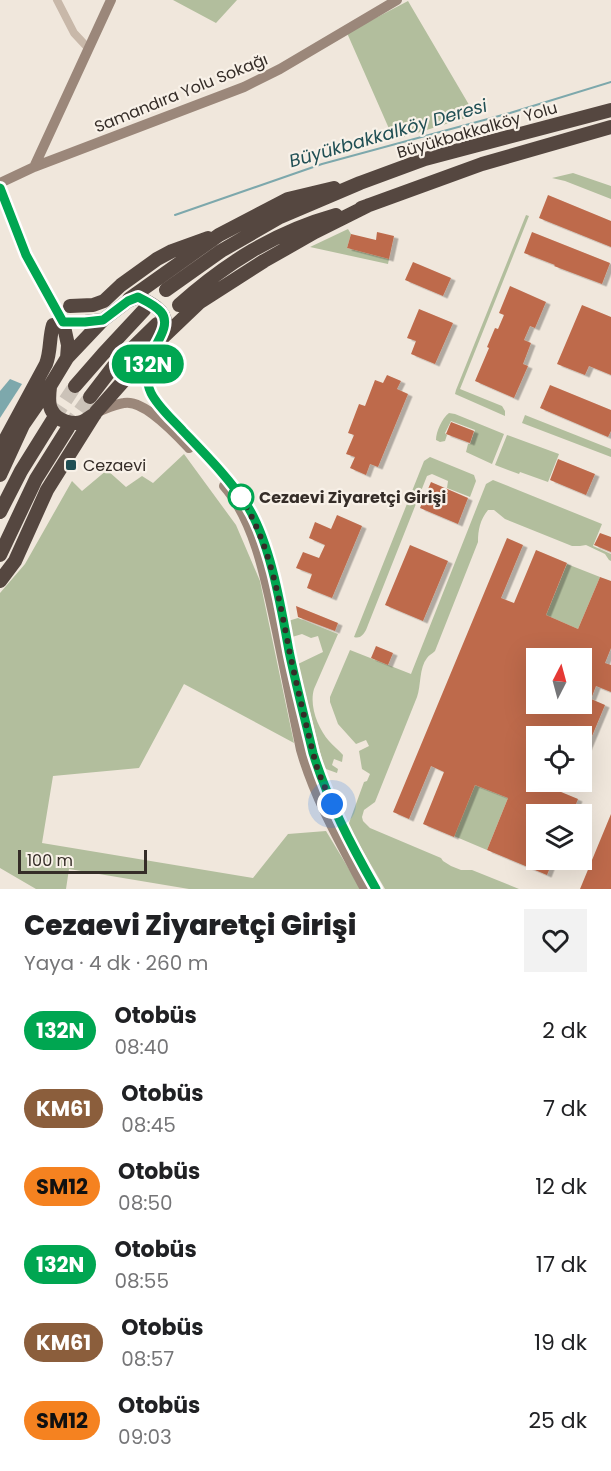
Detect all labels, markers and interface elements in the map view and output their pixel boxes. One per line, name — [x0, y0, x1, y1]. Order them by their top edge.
street label: Samandıra Yolu Sokağı — [91, 48, 271, 138]
water label: Büyükbakkalköy Deresi — [286, 93, 490, 173]
street label: Büyükbakkalköy Yolu — [394, 96, 560, 164]
line badge: 132N — [106, 344, 190, 384]
text: 132N — [124, 350, 172, 379]
place label: Cezaevi — [83, 454, 146, 477]
marker: Cezaevi — [64, 458, 78, 472]
marker: Cezaevi Ziyaretçi Girişi — [228, 484, 254, 510]
place label: Cezaevi Ziyaretçi Girişi — [259, 486, 446, 509]
north arrow — [526, 648, 592, 714]
map controls — [526, 648, 592, 870]
button: locate — [526, 726, 592, 792]
your location — [317, 789, 347, 819]
button: layers — [526, 804, 592, 870]
scale bar — [18, 847, 147, 874]
text: 100 m — [27, 849, 73, 872]
text: Cezaevi Ziyaretçi Girişi — [24, 906, 356, 945]
button: heart — [524, 909, 587, 972]
text: Yaya · 4 dk · 260 m — [24, 949, 208, 977]
text: Otobüs — [114, 1000, 197, 1031]
text: 2 dk — [542, 1015, 587, 1046]
text: 132N — [36, 1016, 84, 1045]
text: 08:40 — [114, 1033, 169, 1061]
text: Otobüs — [121, 1078, 203, 1109]
text: 7 dk — [543, 1093, 587, 1124]
text: KM61 — [36, 1094, 91, 1123]
text: 08:45 — [121, 1111, 176, 1139]
text: Otobüs — [118, 1156, 200, 1187]
text: 12 dk — [535, 1171, 587, 1202]
text: SM12 — [36, 1172, 88, 1201]
text: 08:50 — [118, 1189, 173, 1217]
text: Otobüs — [114, 1234, 197, 1265]
text: 17 dk — [536, 1249, 587, 1280]
text: 132N — [36, 1250, 84, 1279]
text: 08:55 — [114, 1267, 169, 1295]
text: Otobüs — [121, 1312, 203, 1343]
text: 19 dk — [534, 1327, 587, 1358]
text: KM61 — [36, 1328, 91, 1357]
text: 08:57 — [121, 1345, 174, 1373]
text: Otobüs — [118, 1390, 200, 1421]
text: 25 dk — [528, 1405, 587, 1436]
text: SM12 — [36, 1406, 88, 1435]
text: 09:03 — [118, 1423, 172, 1451]

